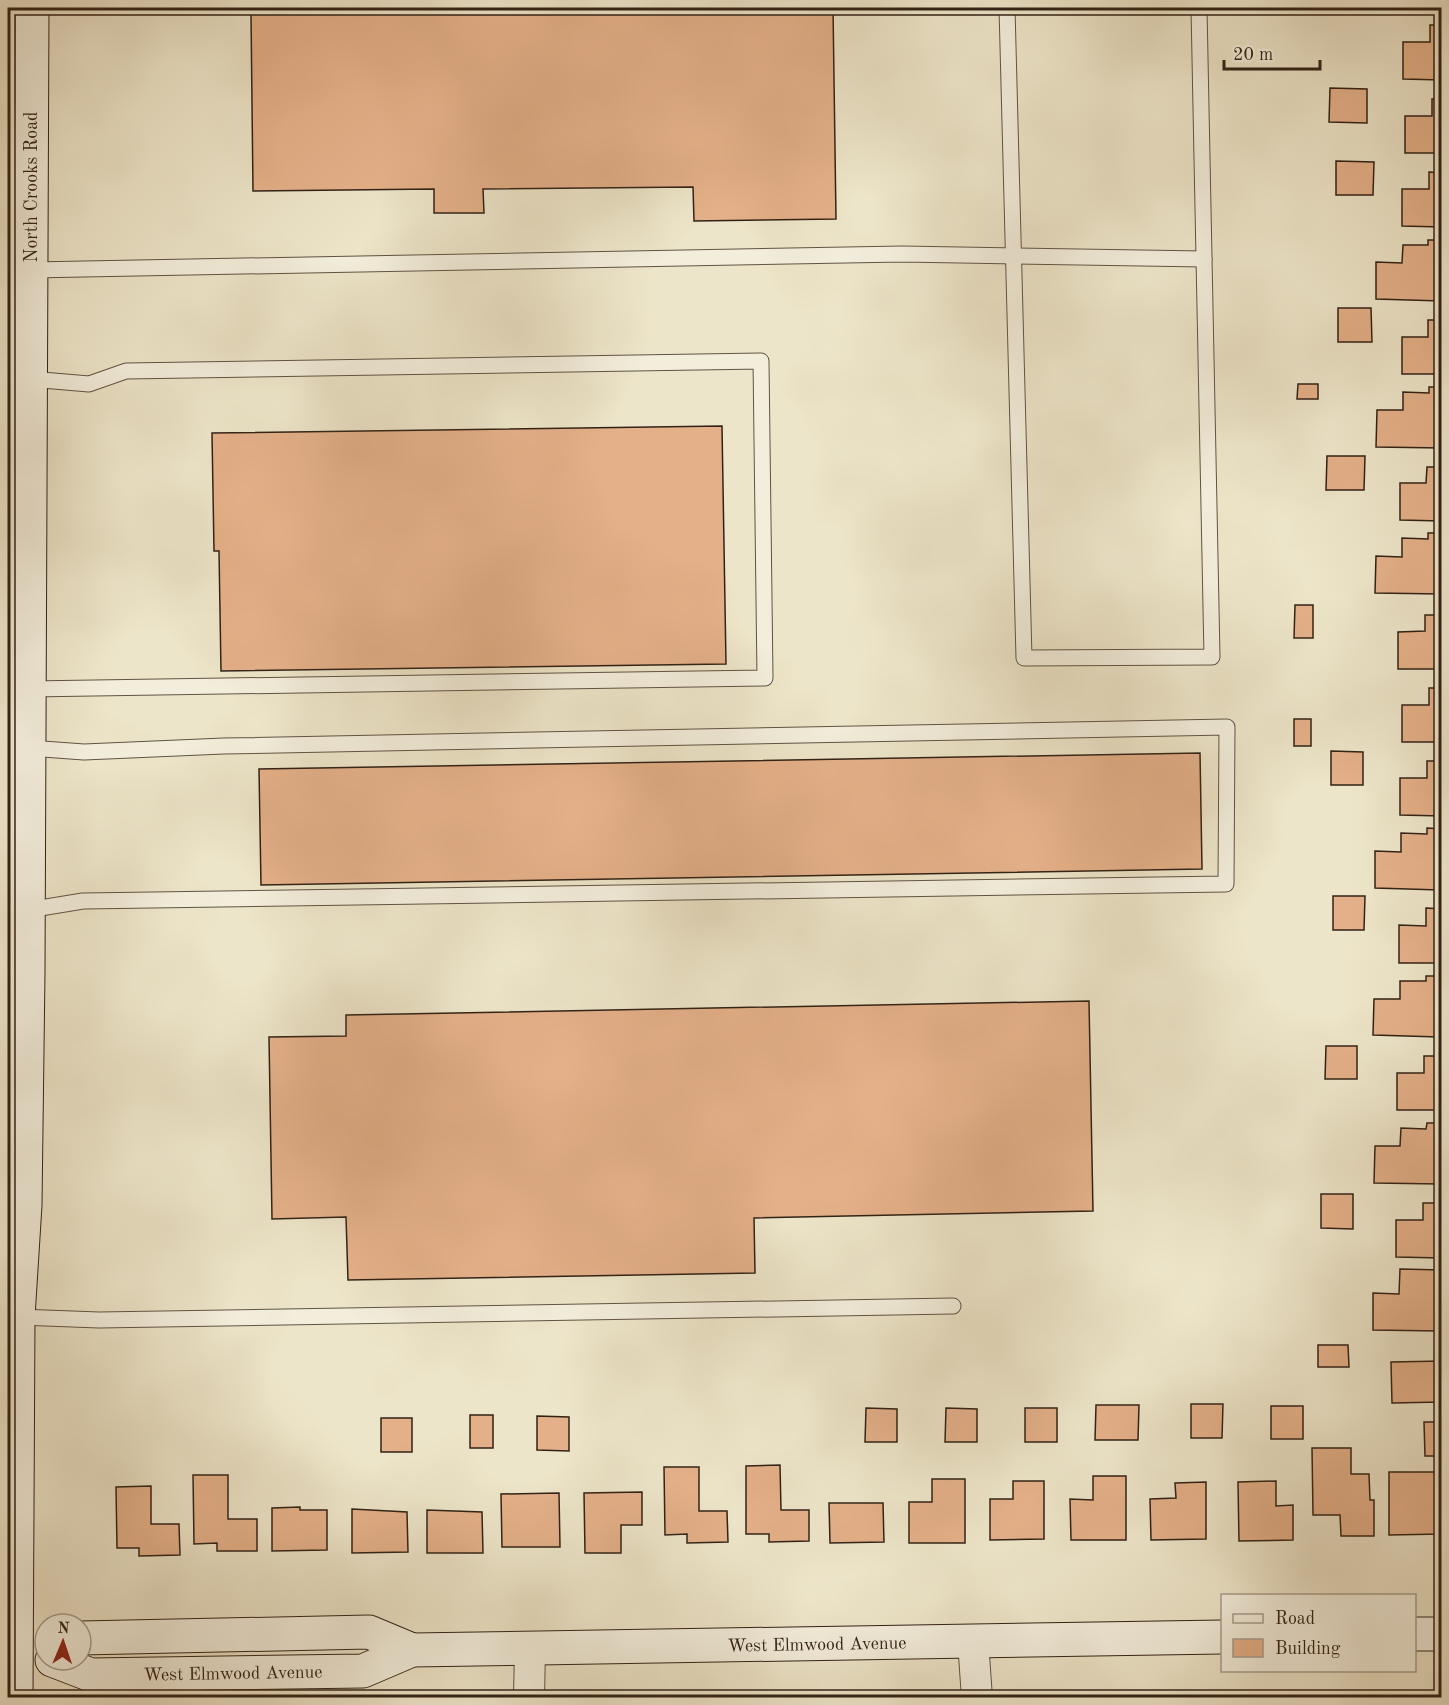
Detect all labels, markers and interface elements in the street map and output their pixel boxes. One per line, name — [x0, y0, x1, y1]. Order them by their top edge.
scale bar — [1224, 33, 1320, 71]
text: 20 m — [1233, 46, 1273, 64]
street label: North Crooks Road — [23, 112, 41, 262]
legend — [1221, 1594, 1416, 1672]
text: Road — [1275, 1610, 1315, 1628]
north arrow — [33, 1612, 93, 1672]
text: N — [57, 1621, 71, 1637]
street label: West Elmwood Avenue — [727, 1634, 907, 1656]
text: Building — [1275, 1640, 1341, 1658]
street label: West Elmwood Avenue — [143, 1663, 323, 1685]

